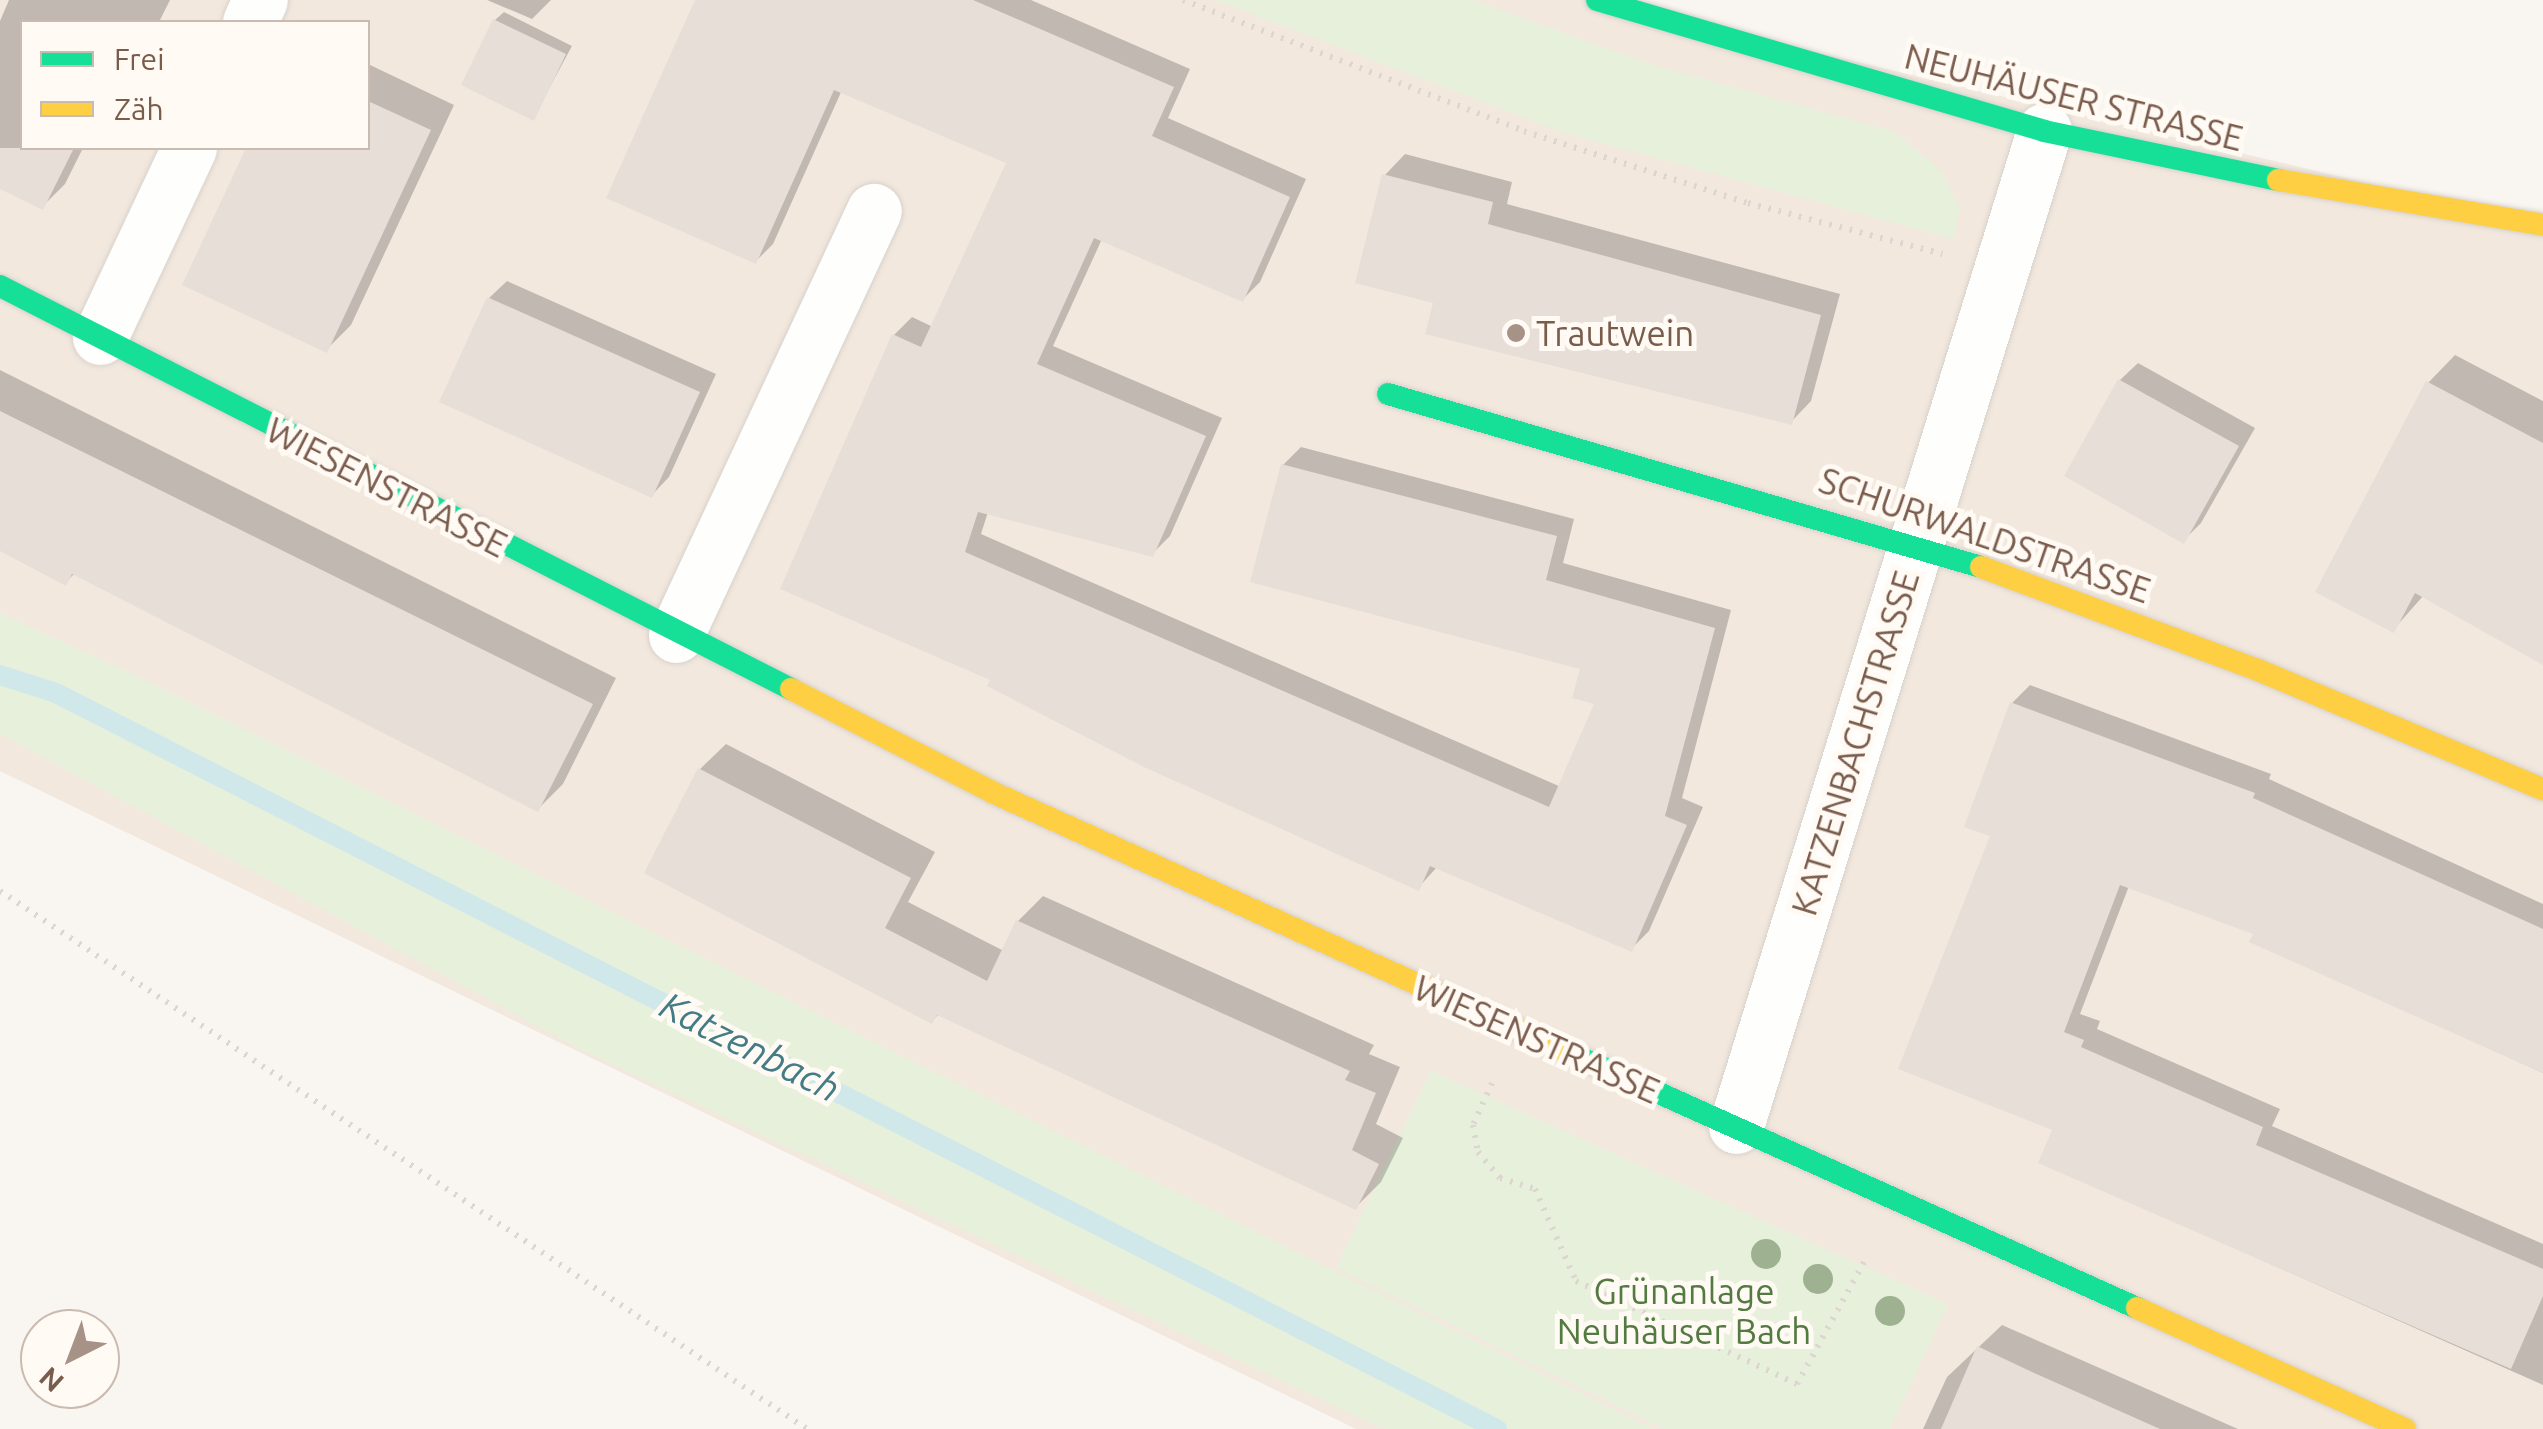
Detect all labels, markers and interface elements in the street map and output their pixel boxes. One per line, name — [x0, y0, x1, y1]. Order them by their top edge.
legend — [20, 20, 370, 150]
street label: NEUHÄUSER STRASSE — [1900, 35, 2248, 159]
text: Frei — [114, 42, 164, 76]
text: Zäh — [114, 92, 164, 126]
place label: Trautwein — [1536, 312, 1694, 354]
marker: Trautwein — [1505, 322, 1527, 344]
street label: WIESENSTRASSE — [260, 408, 514, 566]
street label: SCHURWALDSTRASSE — [1814, 459, 2156, 611]
street label: KATZENBACHSTRASSE — [1783, 566, 1927, 920]
street label: WIESENSTRASSE — [1408, 966, 1666, 1112]
water label: Katzenbach — [653, 982, 847, 1112]
park label: Grünanlage Neuhäuser Bach — [1557, 1270, 1811, 1352]
north arrow — [20, 1309, 120, 1409]
text: N — [33, 1362, 69, 1399]

